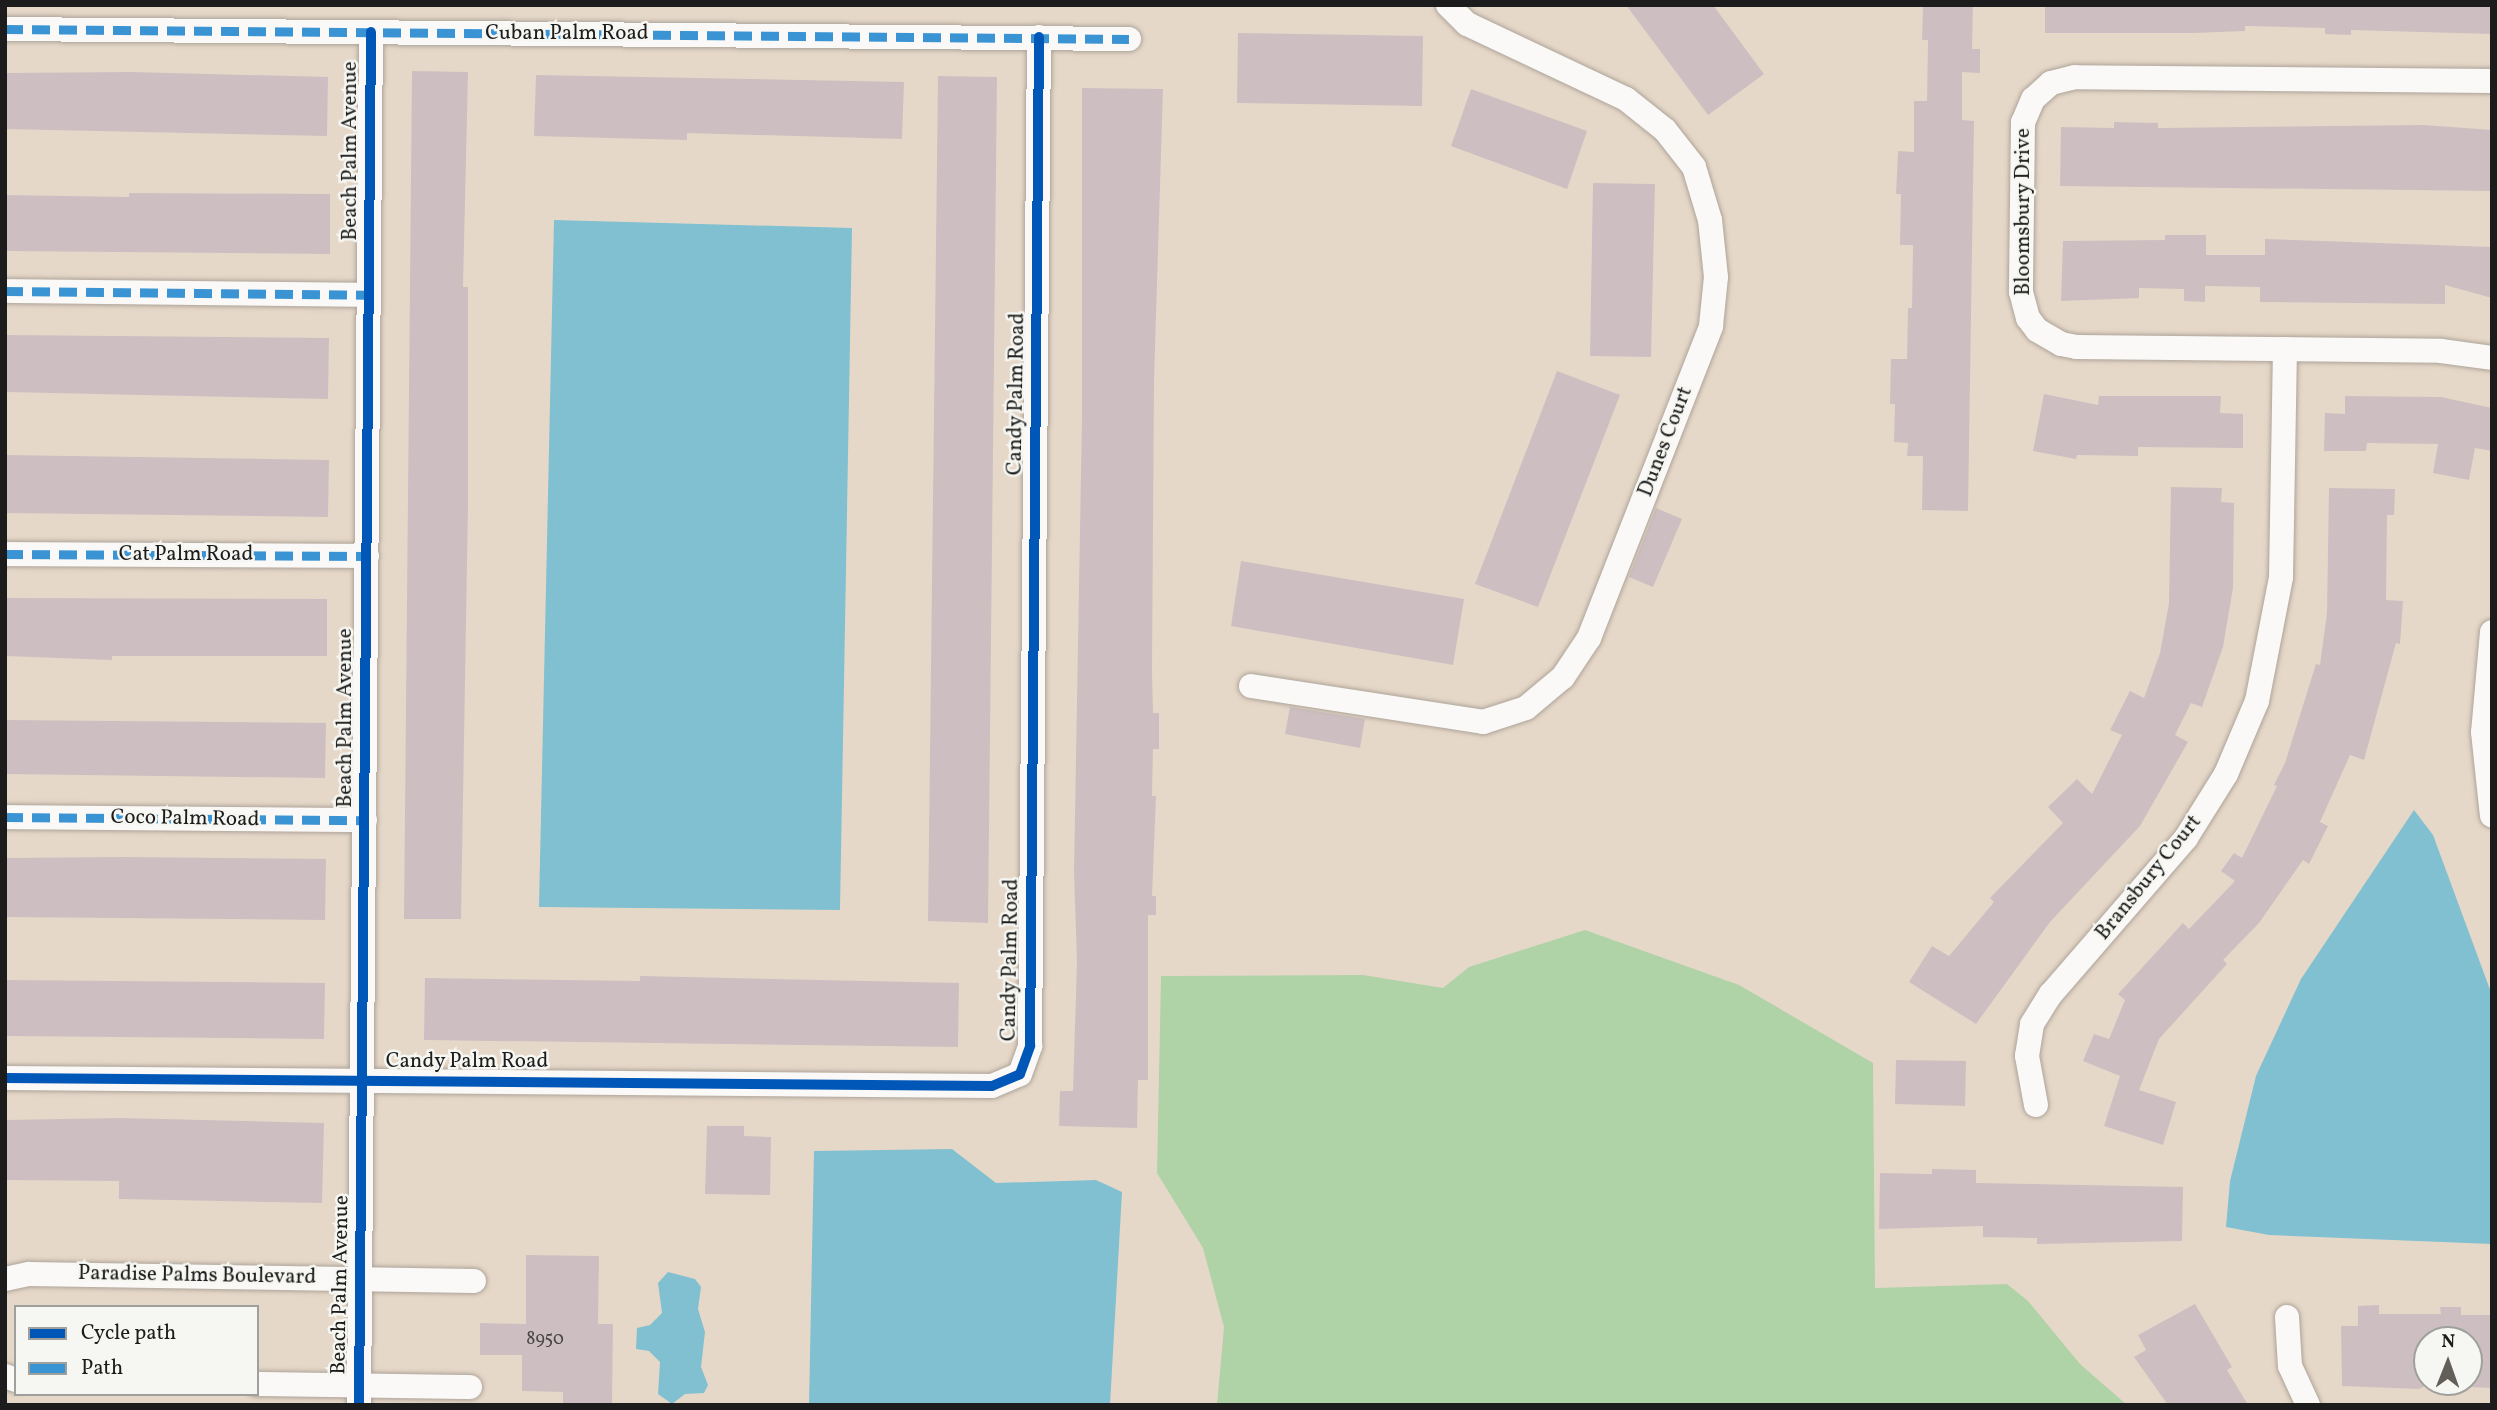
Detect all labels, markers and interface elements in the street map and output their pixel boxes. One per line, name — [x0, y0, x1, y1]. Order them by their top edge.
street label: Cuban Palm Road — [485, 21, 649, 47]
street label: Beach Palm Avenue — [338, 61, 364, 241]
street label: Bloomsbury Drive — [2011, 128, 2037, 296]
street label: Candy Palm Road — [1003, 312, 1031, 476]
street label: Dunes Court — [1633, 383, 1699, 501]
street label: Cat Palm Road — [119, 542, 253, 568]
street label: Beach Palm Avenue — [333, 628, 359, 808]
street label: Coco Palm Road — [110, 805, 260, 833]
street label: Bransbury Court — [2091, 810, 2207, 946]
street label: Candy Palm Road — [997, 878, 1025, 1042]
street label: Candy Palm Road — [385, 1049, 549, 1075]
street label: Beach Palm Avenue — [327, 1195, 355, 1375]
street label: Paradise Palms Boulevard — [78, 1261, 316, 1291]
legend — [14, 1305, 259, 1396]
text: Cycle path — [81, 1319, 176, 1348]
north arrow — [2413, 1326, 2483, 1396]
house number: 8950 — [526, 1329, 564, 1351]
text: N — [2441, 1329, 2455, 1355]
text: Path — [81, 1354, 123, 1383]

